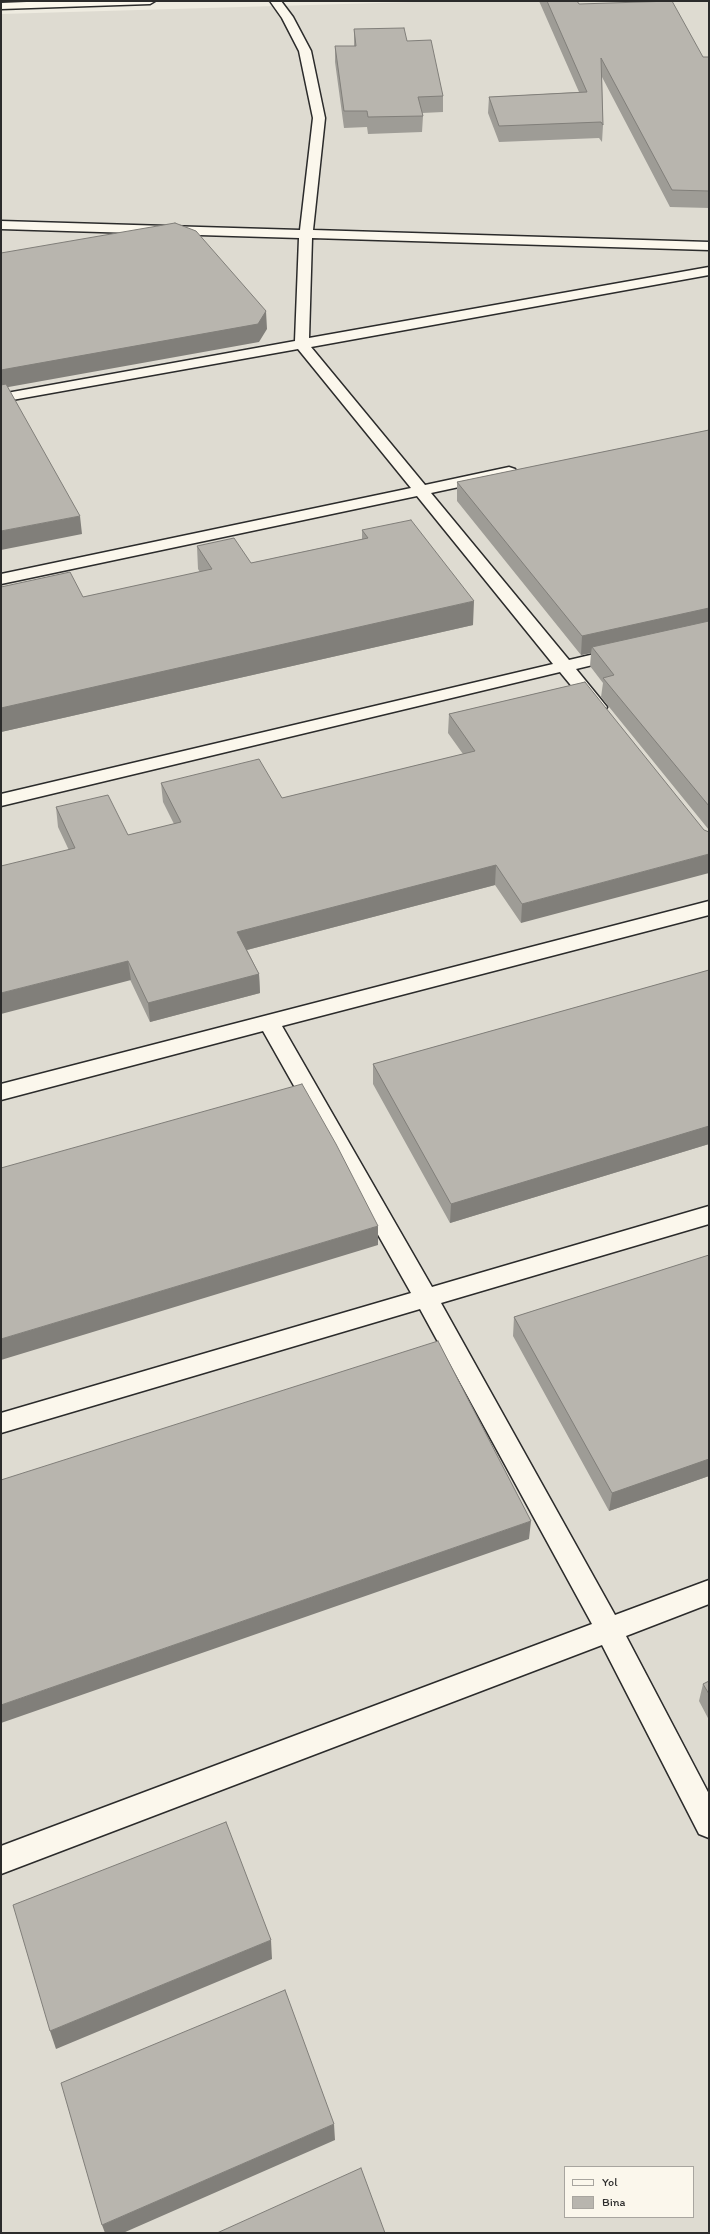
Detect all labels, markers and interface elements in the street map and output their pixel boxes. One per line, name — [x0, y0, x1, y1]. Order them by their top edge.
legend — [564, 2166, 694, 2218]
text: Yol — [602, 2175, 618, 2189]
text: Bina — [602, 2195, 626, 2209]

